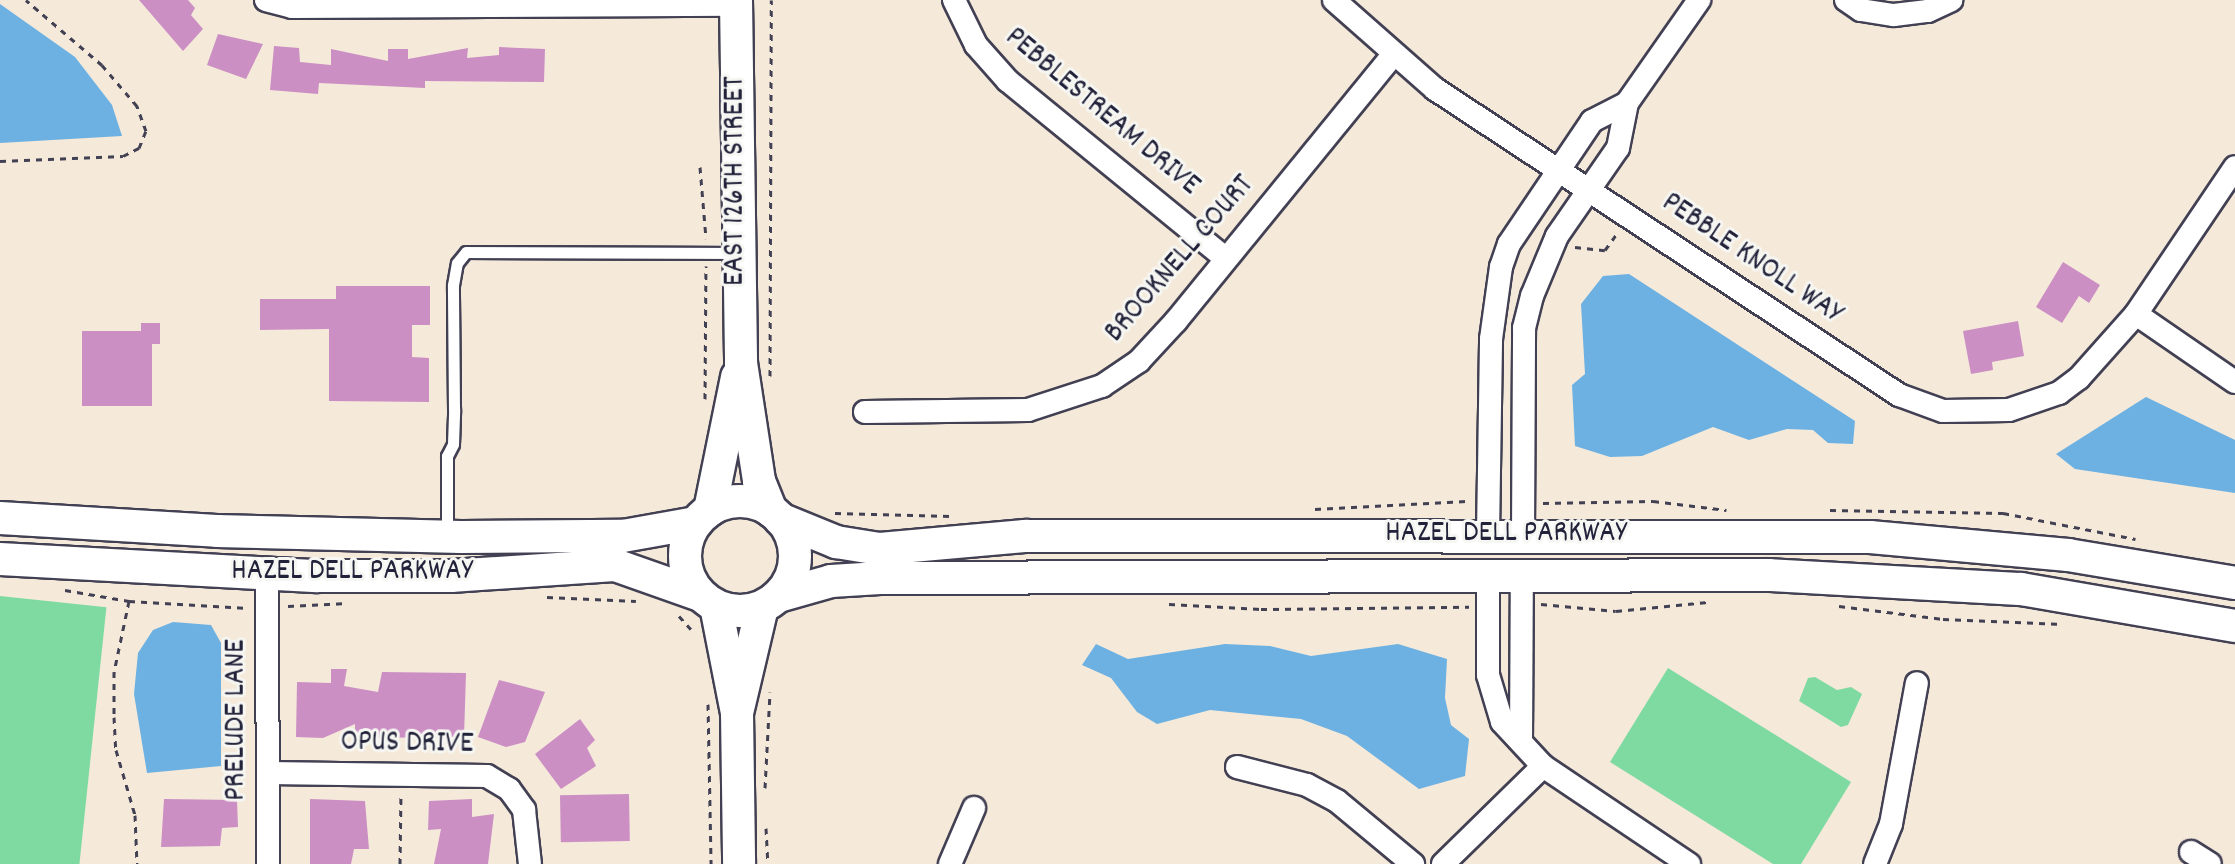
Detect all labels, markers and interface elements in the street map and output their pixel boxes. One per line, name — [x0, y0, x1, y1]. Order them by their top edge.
street label: PEBBLESTREAM DRIVE — [996, 21, 1206, 205]
street label: EAST 126TH STREET — [719, 76, 755, 286]
street label: BROOKNELL COURT — [1098, 169, 1264, 351]
street label: PEBBLE KNOLL WAY — [1654, 186, 1848, 334]
street label: HAZEL DELL PARKWAY — [1385, 517, 1627, 553]
street label: HAZEL DELL PARKWAY — [231, 555, 473, 591]
street label: PRELUDE LANE — [220, 639, 256, 801]
street label: OPUS DRIVE — [340, 726, 474, 764]

